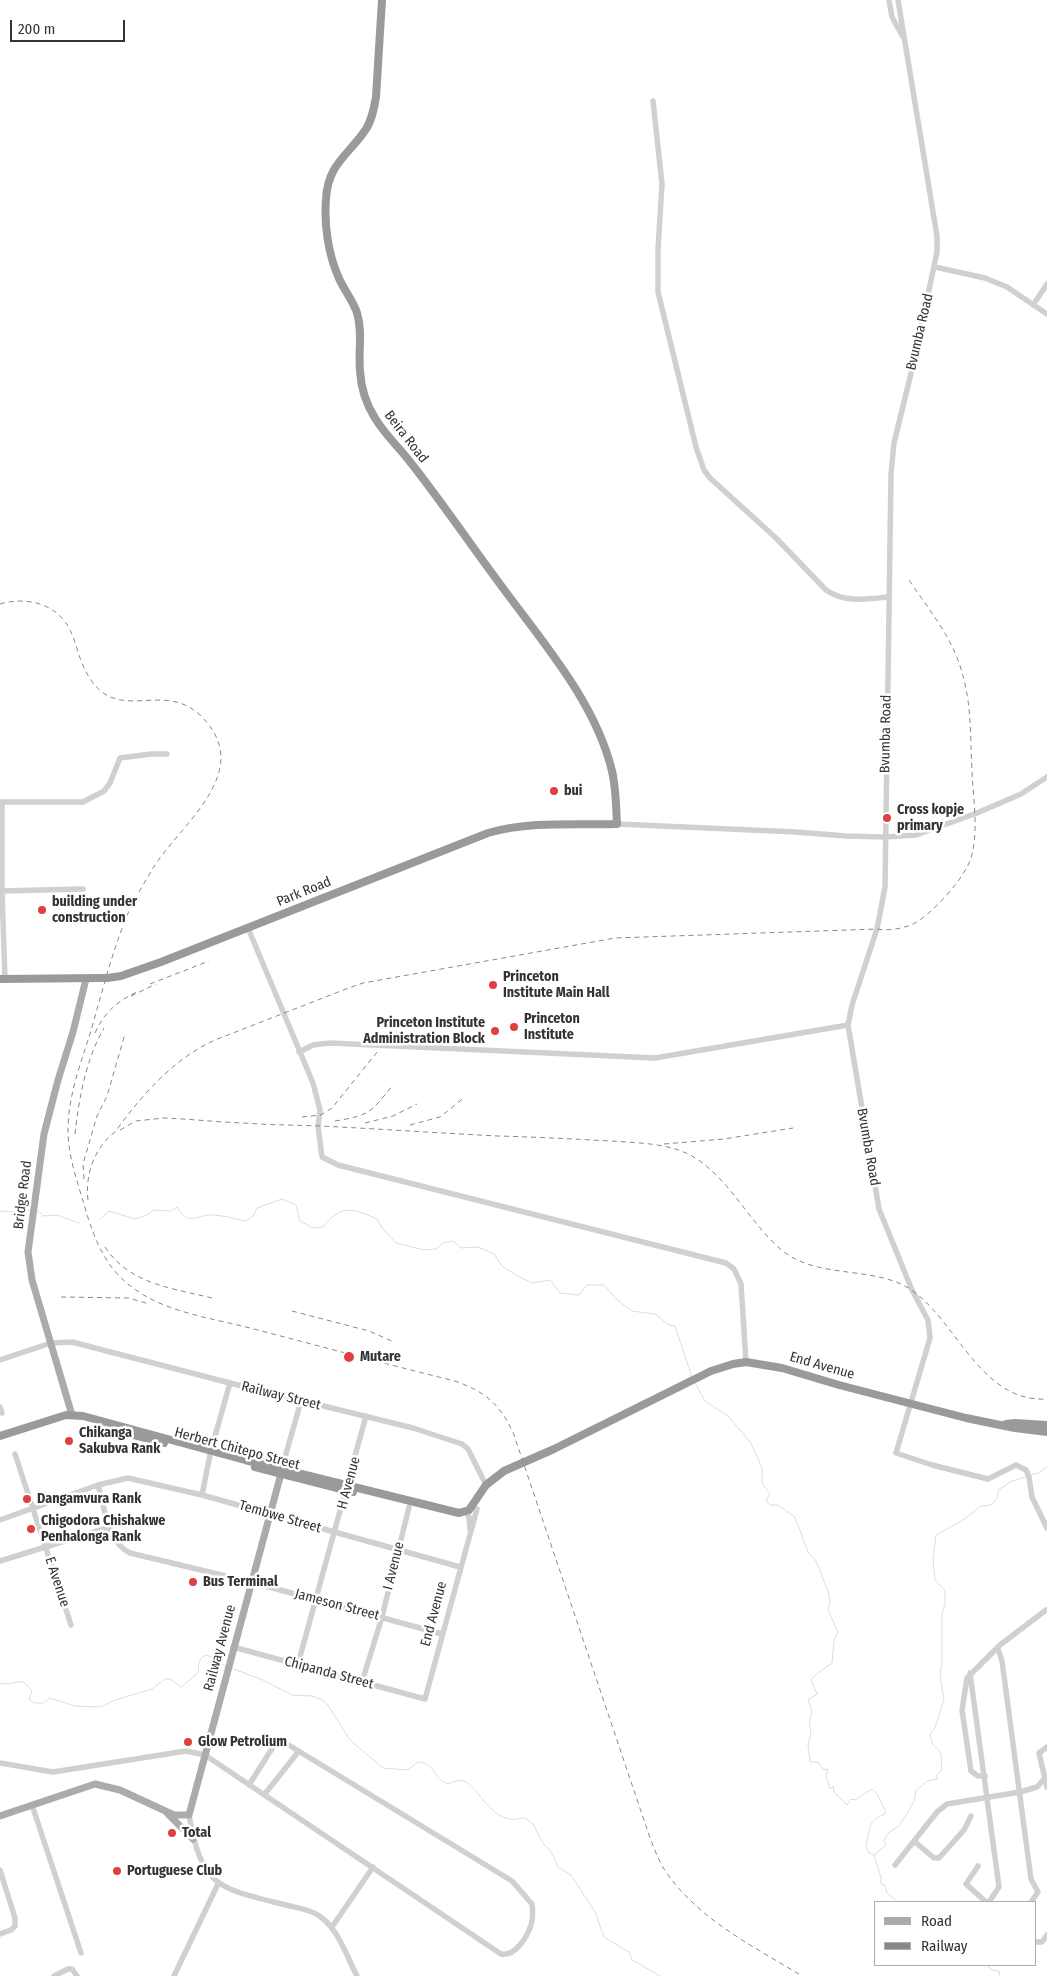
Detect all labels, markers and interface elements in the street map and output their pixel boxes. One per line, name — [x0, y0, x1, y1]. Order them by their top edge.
scale bar — [12, 10, 128, 42]
text: 200 m — [18, 20, 55, 38]
street label: Bvumba Road — [903, 292, 937, 372]
street label: Beira Road — [380, 408, 432, 466]
street label: Bvumba Road — [877, 695, 895, 773]
place label: bui — [564, 783, 582, 799]
marker: bui — [548, 785, 560, 797]
place label: Cross kopje primary — [897, 802, 964, 834]
marker: Cross kopje primary — [881, 812, 893, 824]
street label: Park Road — [274, 874, 334, 910]
place label: building under construction — [52, 894, 137, 926]
marker: building under construction — [36, 904, 48, 916]
place label: Princeton Institute Main Hall — [503, 969, 609, 1002]
marker: Princeton Institute Main Hall — [487, 979, 499, 991]
place label: Princeton Institute — [524, 1011, 580, 1044]
place label: Princeton Institute Administration Block — [363, 1015, 485, 1048]
marker: Princeton Institute — [508, 1021, 520, 1033]
marker: Princeton Institute Administration Block — [489, 1025, 501, 1037]
street label: Bvumba Road — [853, 1107, 883, 1187]
street label: Bridge Road — [10, 1160, 36, 1230]
place label: Mutare — [360, 1349, 401, 1365]
street label: End Avenue — [788, 1349, 856, 1383]
marker: Mutare — [342, 1350, 356, 1364]
street label: Railway Street — [240, 1378, 322, 1414]
street label: Herbert Chitepo Street — [172, 1424, 302, 1474]
place label: Chikanga Sakubva Rank — [79, 1425, 160, 1458]
marker: Chikanga Sakubva Rank — [63, 1435, 75, 1447]
street label: H Avenue — [334, 1455, 364, 1511]
place label: Dangamvura Rank — [37, 1491, 141, 1507]
marker: Dangamvura Rank — [21, 1493, 33, 1505]
street label: Tembwe Street — [237, 1497, 323, 1537]
place label: Chigodora Chishakwe Penhalonga Rank — [41, 1513, 165, 1545]
marker: Chigodora Chishakwe Penhalonga Rank — [25, 1523, 37, 1535]
street label: I Avenue — [380, 1540, 408, 1592]
street label: E Avenue — [41, 1555, 73, 1609]
place label: Bus Terminal — [203, 1574, 278, 1590]
marker: Bus Terminal — [187, 1576, 199, 1588]
street label: End Avenue — [417, 1580, 451, 1648]
street label: Jameson Street — [293, 1586, 381, 1624]
street label: Railway Avenue — [200, 1603, 240, 1693]
street label: Chipanda Street — [283, 1653, 375, 1693]
place label: Glow Petrolium — [198, 1734, 287, 1750]
marker: Glow Petrolium — [182, 1736, 194, 1748]
place label: Total — [182, 1825, 211, 1841]
marker: Total — [166, 1827, 178, 1839]
place label: Portuguese Club — [127, 1863, 222, 1879]
marker: Portuguese Club — [111, 1865, 123, 1877]
legend — [874, 1901, 1037, 1966]
text: Road — [921, 1912, 952, 1930]
text: Railway — [921, 1937, 968, 1955]

